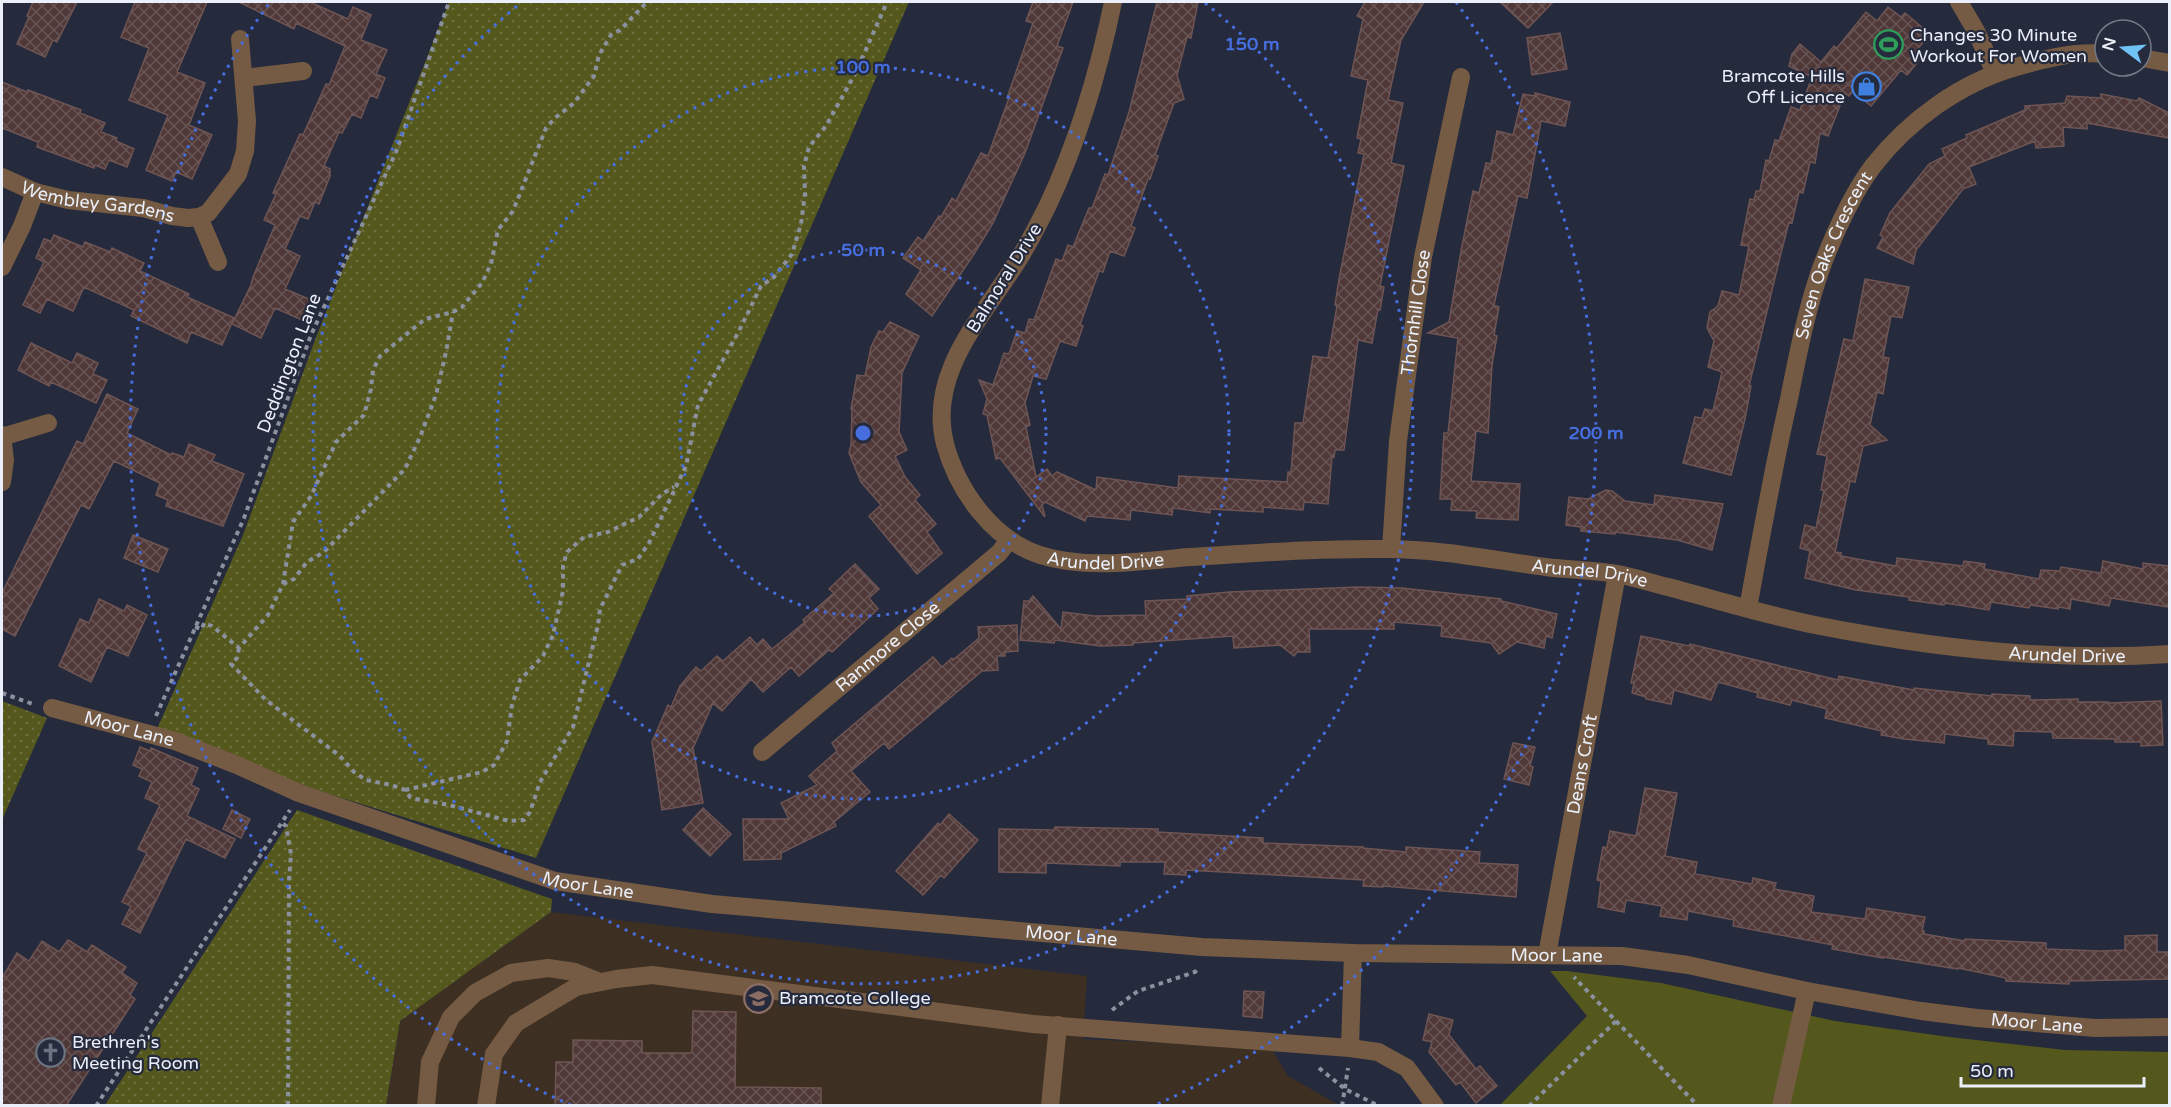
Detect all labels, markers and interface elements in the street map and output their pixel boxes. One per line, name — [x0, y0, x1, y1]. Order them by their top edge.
north arrow — [2093, 18, 2153, 78]
place label: Changes 30 Minute Workout For Women — [1910, 24, 2087, 67]
sports icon: Changes 30 Minute Workout For Women — [1873, 29, 1905, 61]
text: 150 m — [1224, 33, 1280, 55]
text: N — [2098, 35, 2121, 53]
text: 100 m — [835, 56, 891, 78]
place label: Bramcote Hills Off Licence — [1722, 65, 1845, 108]
shop icon: Bramcote Hills Off Licence — [1850, 70, 1882, 102]
street label: Seven Oaks Crescent — [1791, 167, 1877, 341]
street label: Wembley Gardens — [17, 176, 177, 227]
street label: Balmoral Drive — [962, 219, 1046, 337]
text: 50 m — [841, 239, 885, 261]
street label: Thornhill Close — [1396, 248, 1435, 377]
street label: Deddington Lane — [252, 290, 326, 436]
text: 200 m — [1568, 422, 1624, 444]
centre of rings — [853, 423, 873, 443]
street label: Arundel Drive — [1045, 547, 1165, 574]
street label: Arundel Drive — [1530, 554, 1650, 592]
street label: Ranmore Close — [831, 596, 944, 697]
street label: Arundel Drive — [2008, 642, 2126, 667]
street label: Moor Lane — [82, 706, 177, 751]
street label: Deans Croft — [1562, 712, 1602, 816]
street label: Moor Lane — [539, 866, 635, 903]
street label: Moor Lane — [1024, 921, 1118, 951]
street label: Moor Lane — [1510, 944, 1603, 967]
school or university icon: Bramcote College — [742, 982, 774, 1014]
place label: Bramcote College — [779, 987, 931, 1009]
street label: Moor Lane — [1990, 1008, 2084, 1038]
place label: Brethren's Meeting Room — [72, 1031, 199, 1074]
church icon: Brethren's Meeting Room — [35, 1036, 67, 1068]
scale bar — [1961, 1050, 2144, 1088]
text: 50 m — [1970, 1060, 2014, 1082]

